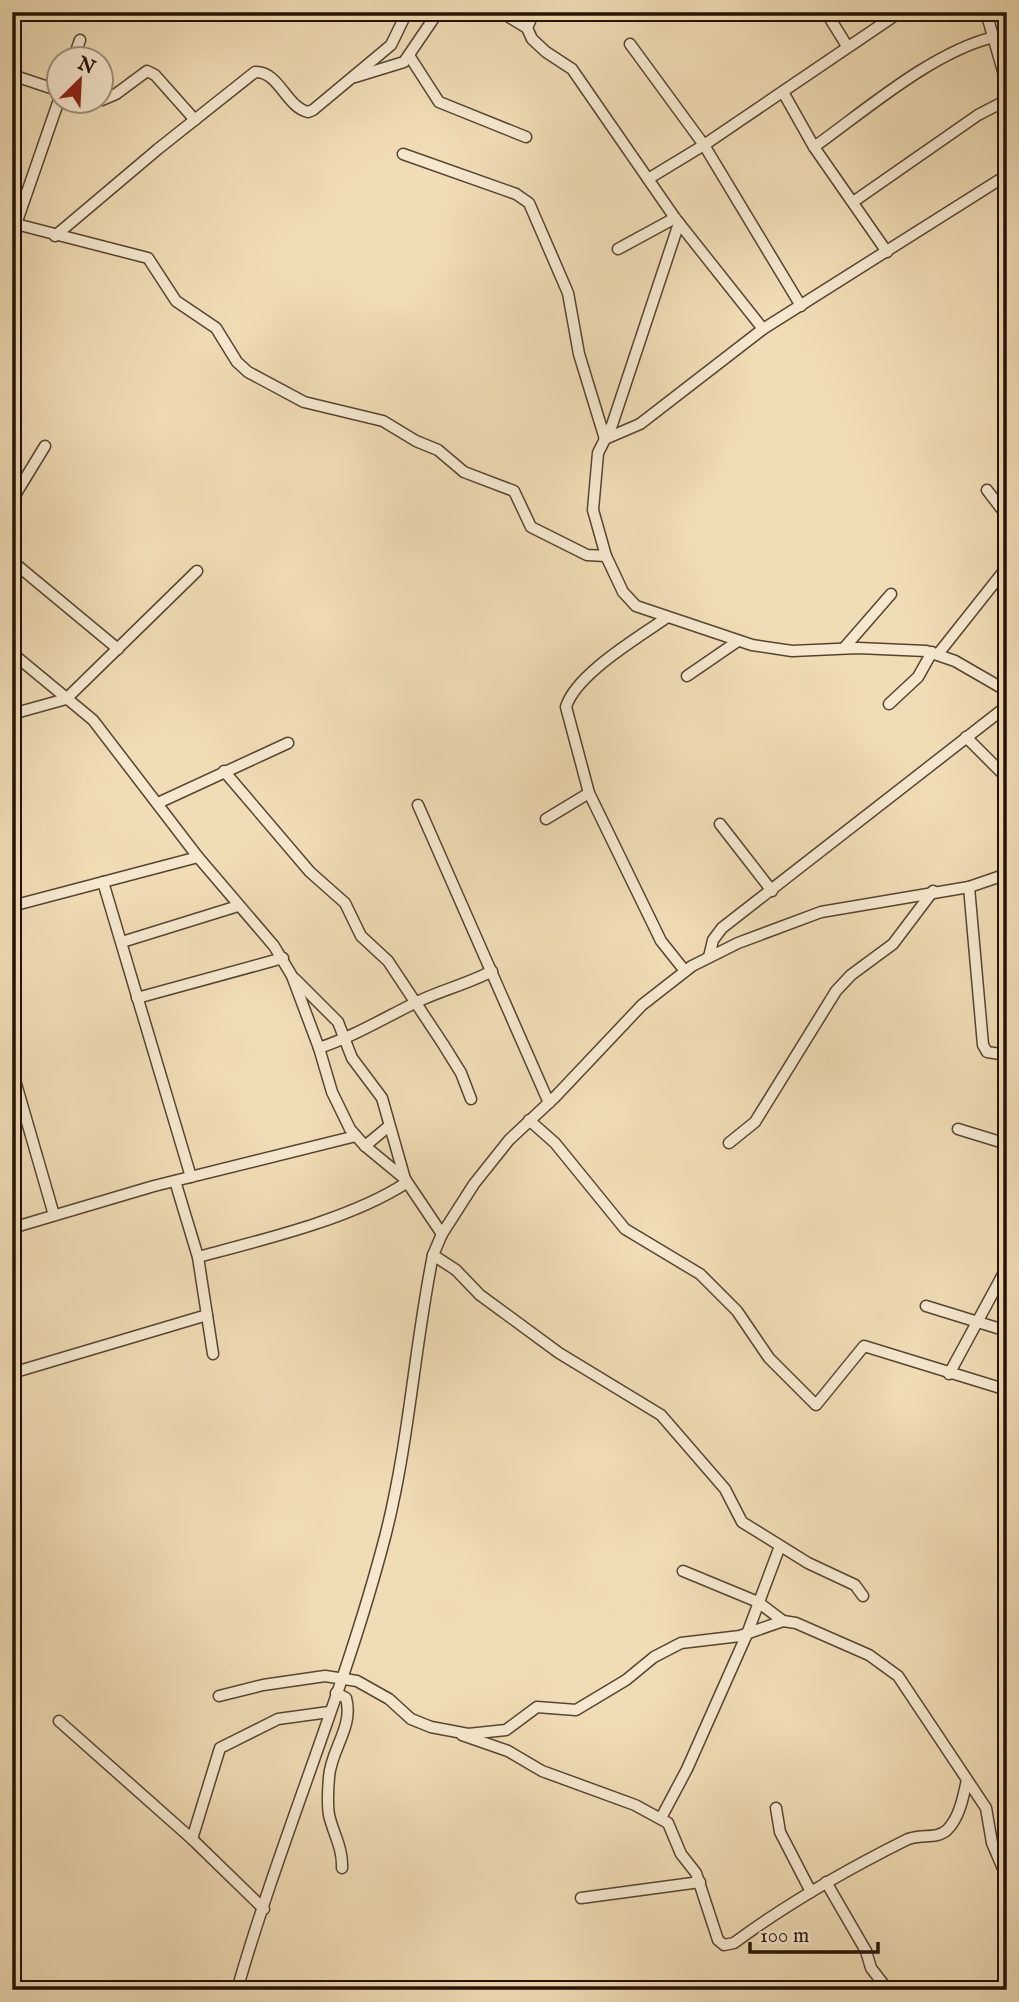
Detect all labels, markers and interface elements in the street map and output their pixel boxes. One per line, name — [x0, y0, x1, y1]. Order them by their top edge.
north arrow — [46, 46, 116, 116]
text: N — [73, 52, 99, 81]
scale bar — [750, 1911, 877, 1955]
text: 100 m — [760, 1923, 809, 1950]

